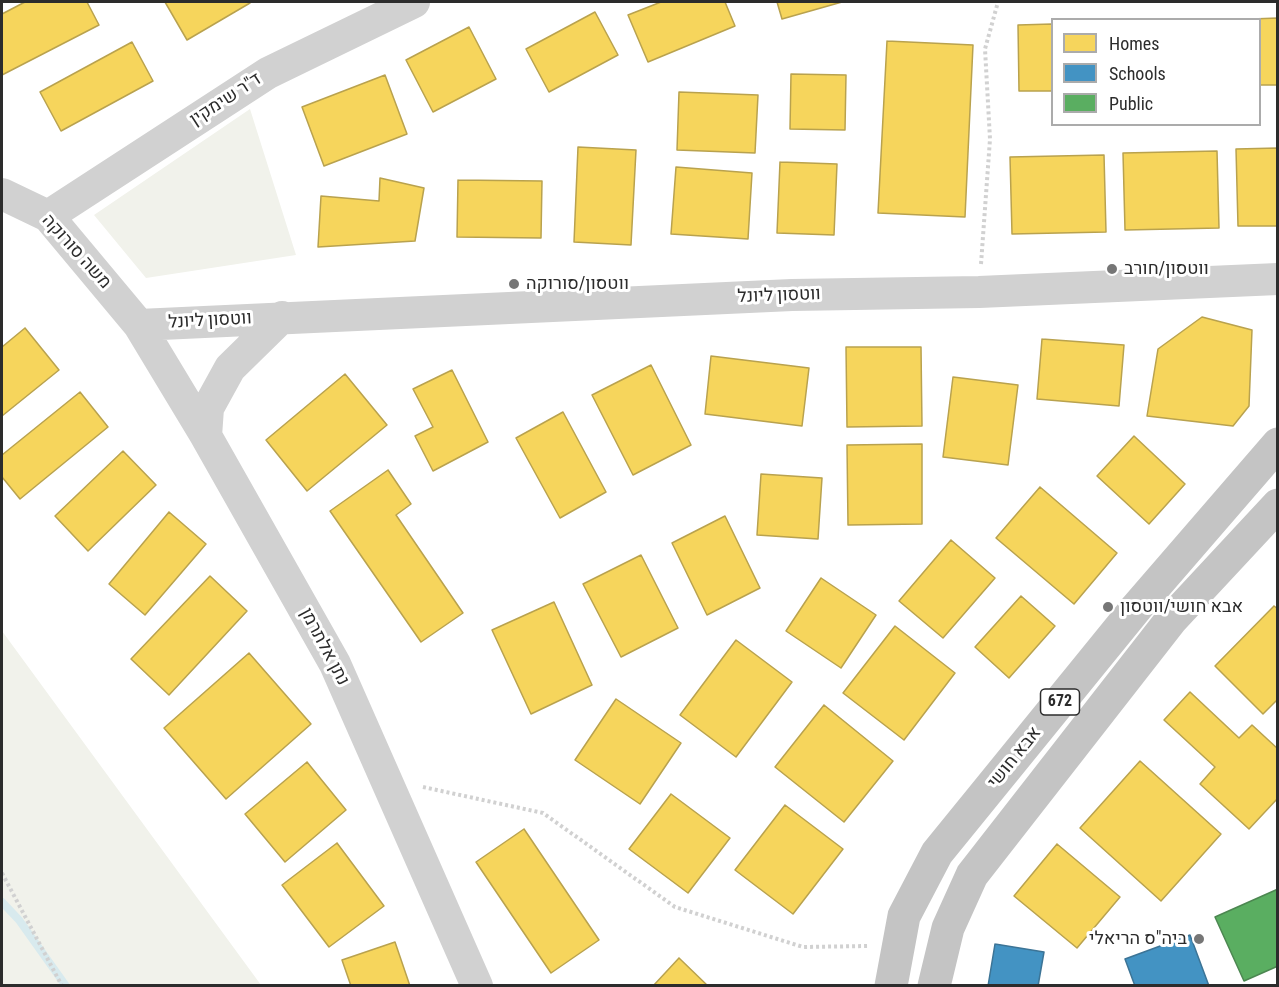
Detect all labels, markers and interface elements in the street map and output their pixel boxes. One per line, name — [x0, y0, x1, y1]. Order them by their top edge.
legend — [1051, 18, 1261, 126]
text: Homes — [1109, 33, 1159, 54]
text: Schools — [1109, 63, 1166, 84]
street label: ד"ר שימקין — [186, 69, 266, 131]
text: Public — [1109, 93, 1153, 114]
street label: משה סורוקה — [37, 210, 115, 294]
place label: ווטסון/חורב — [1124, 258, 1209, 280]
marker: ווטסון/חורב — [1105, 262, 1119, 276]
place label: ווטסון/סורוקה — [526, 273, 629, 295]
marker: ווטסון/סורוקה — [507, 277, 521, 291]
street label: ווטסון ליונל — [737, 284, 821, 308]
street label: ווטסון ליונל — [168, 308, 252, 334]
place label: אבא חושי/ווטסון — [1120, 596, 1243, 618]
marker: אבא חושי/ווטסון — [1101, 600, 1115, 614]
street label: נתן אלתרמן — [295, 605, 353, 689]
road number: 672 — [1040, 689, 1080, 715]
street label: אבא חושי — [984, 723, 1046, 793]
place label: ביה"ס הריאלי — [1089, 928, 1187, 950]
marker: ביה"ס הריאלי — [1192, 932, 1206, 946]

